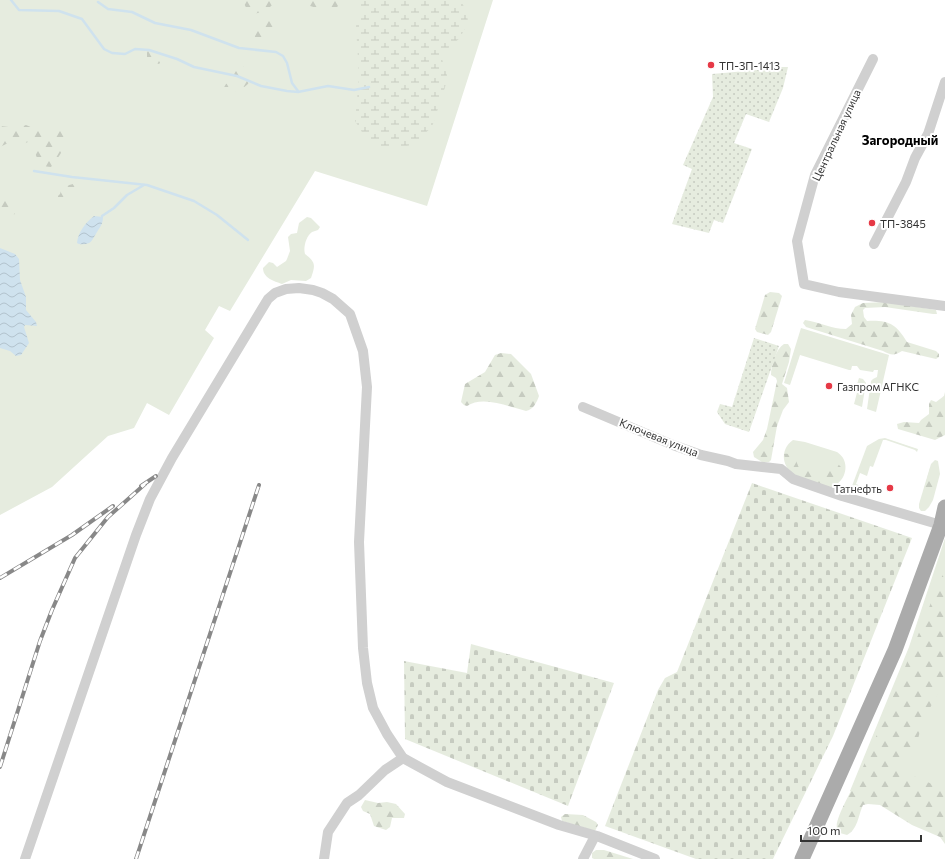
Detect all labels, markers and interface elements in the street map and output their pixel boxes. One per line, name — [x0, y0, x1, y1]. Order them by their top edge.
place label: ТП-ЗП-1413 — [719, 59, 780, 72]
marker: ТП-ЗП-1413 — [706, 60, 716, 70]
street label: Центральная улица — [809, 87, 863, 183]
district label: Загородный — [862, 132, 938, 148]
place label: ТП-3845 — [880, 217, 926, 230]
marker: ТП-3845 — [867, 218, 877, 228]
place label: Газпром АГНКС — [837, 380, 919, 393]
marker: Газпром АГНКС — [824, 381, 834, 391]
street label: Ключевая улица — [618, 415, 700, 459]
place label: Татнефть — [834, 482, 882, 495]
marker: Татнефть — [885, 483, 895, 493]
scale bar — [801, 817, 921, 843]
text: 100 m — [807, 823, 841, 837]

